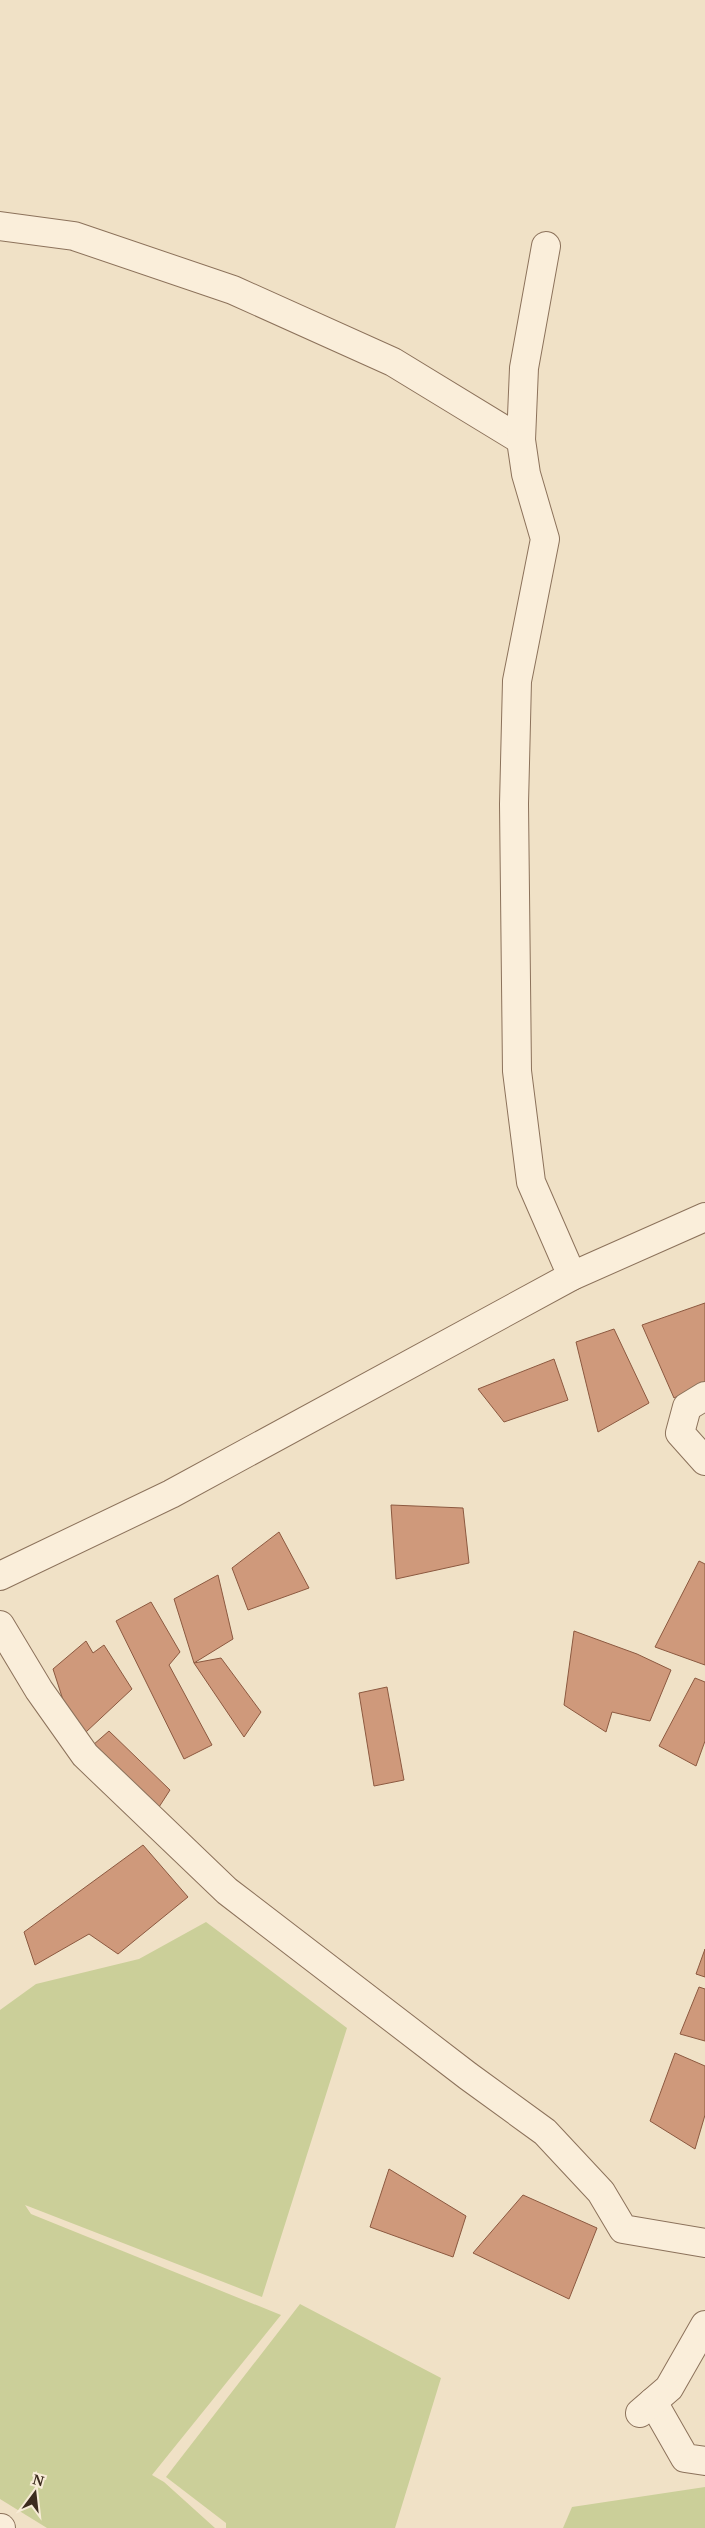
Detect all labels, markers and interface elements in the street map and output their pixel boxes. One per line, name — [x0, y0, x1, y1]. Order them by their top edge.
north arrow — [10, 2468, 60, 2518]
text: N — [31, 2469, 46, 2491]

